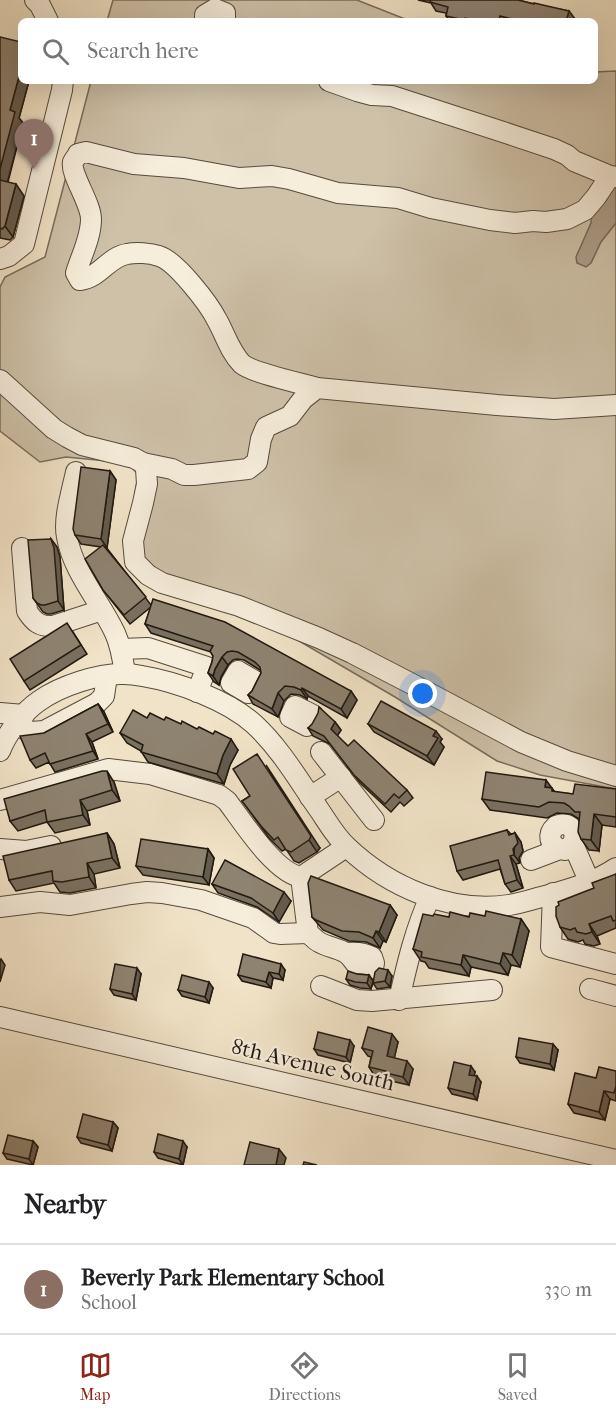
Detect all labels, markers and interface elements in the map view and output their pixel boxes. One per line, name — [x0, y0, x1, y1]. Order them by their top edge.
search box — [18, 18, 598, 84]
icon: search — [39, 35, 72, 68]
text: Search here — [87, 38, 199, 64]
pin: 1 — [15, 120, 54, 169]
your location — [408, 679, 437, 708]
street label: 8th Avenue South — [229, 1034, 398, 1097]
text: Nearby — [24, 1189, 106, 1220]
text: Beverly Park Elementary School — [81, 1265, 384, 1291]
text: 1 — [40, 1278, 47, 1301]
text: 330 m — [544, 1278, 592, 1301]
text: School — [81, 1291, 137, 1314]
tab: Map — [79, 1349, 112, 1404]
tab: Directions — [269, 1349, 341, 1404]
tab: Saved — [498, 1349, 537, 1404]

